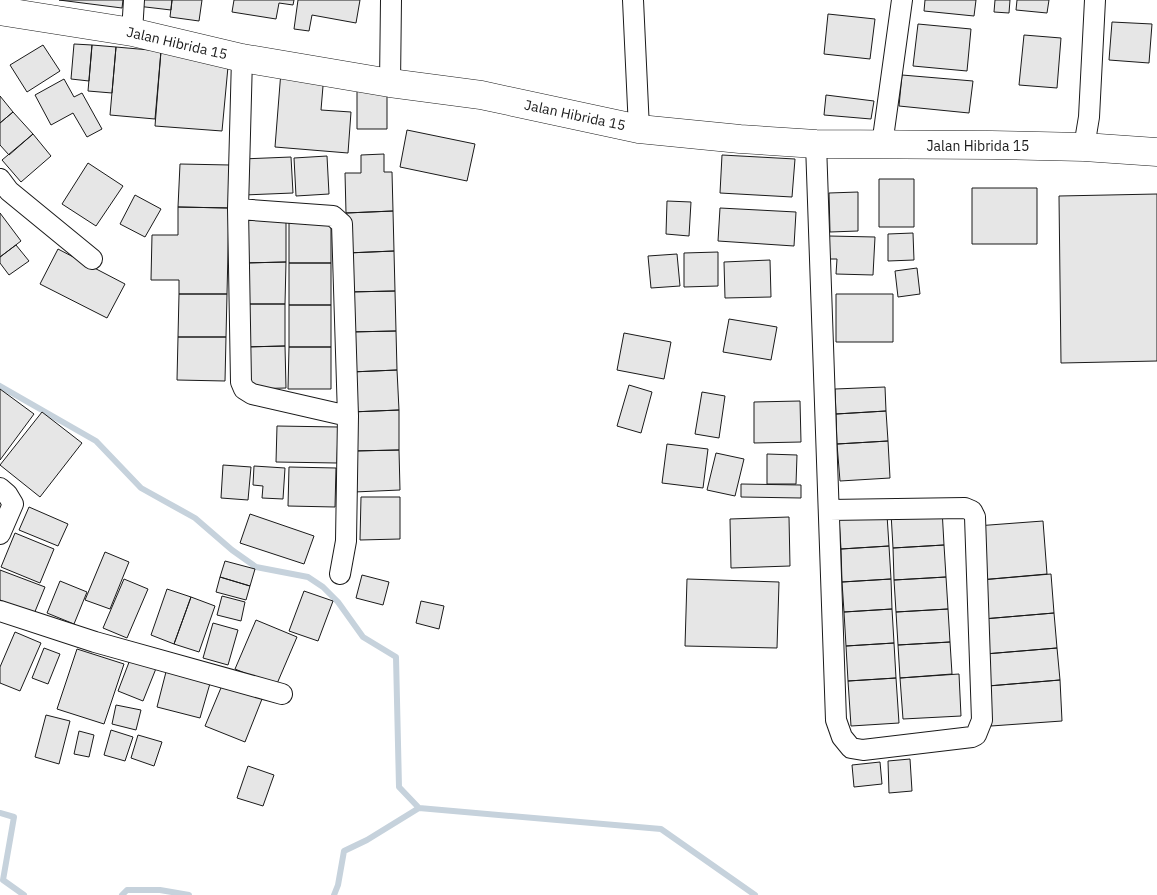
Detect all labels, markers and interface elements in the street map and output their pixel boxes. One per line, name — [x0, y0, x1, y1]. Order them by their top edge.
street label: Jalan Hibrida 15 — [125, 23, 229, 63]
street label: Jalan Hibrida 15 — [523, 95, 627, 135]
street label: Jalan Hibrida 15 — [926, 137, 1030, 155]

